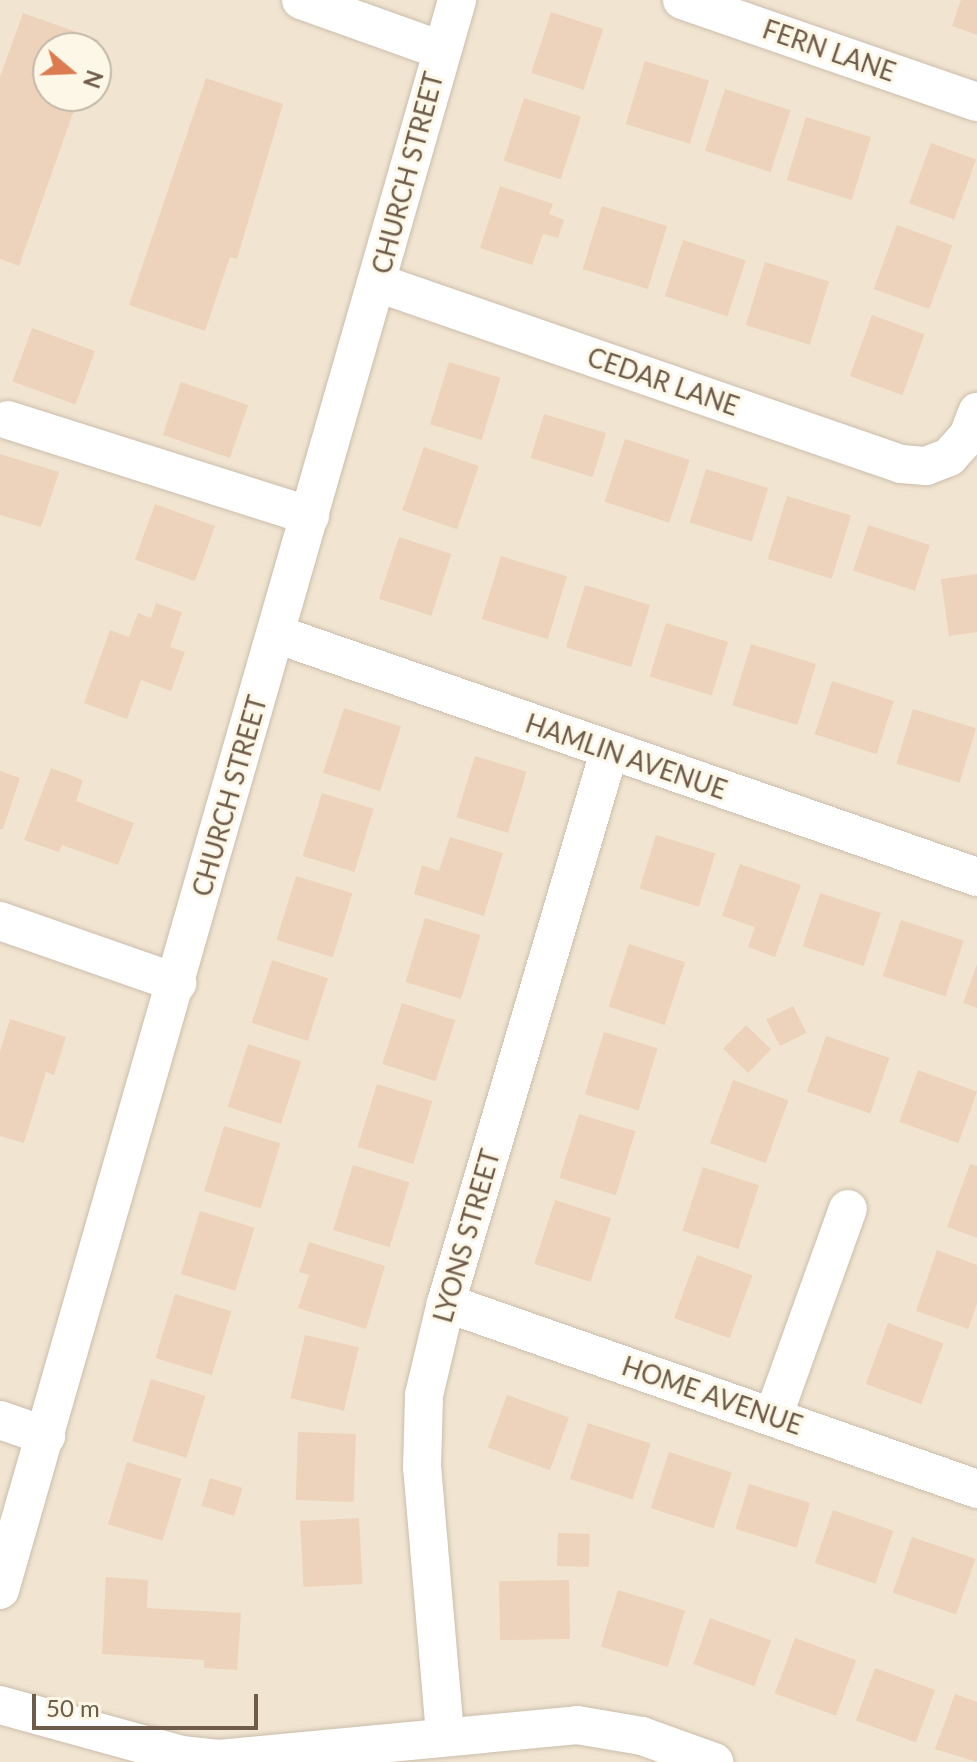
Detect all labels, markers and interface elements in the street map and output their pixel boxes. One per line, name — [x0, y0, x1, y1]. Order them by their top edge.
street label: FERN LANE — [759, 14, 899, 88]
north arrow — [32, 32, 112, 112]
text: N — [78, 67, 109, 92]
street label: CHURCH STREET — [366, 69, 450, 277]
street label: CEDAR LANE — [583, 342, 743, 422]
street label: CHURCH STREET — [186, 692, 274, 900]
street label: HAMLIN AVENUE — [521, 708, 731, 806]
street label: LYONS STREET — [427, 1146, 507, 1326]
street label: HOME AVENUE — [617, 1350, 807, 1442]
scale bar — [36, 1678, 262, 1728]
text: 50 m — [46, 1693, 100, 1722]

